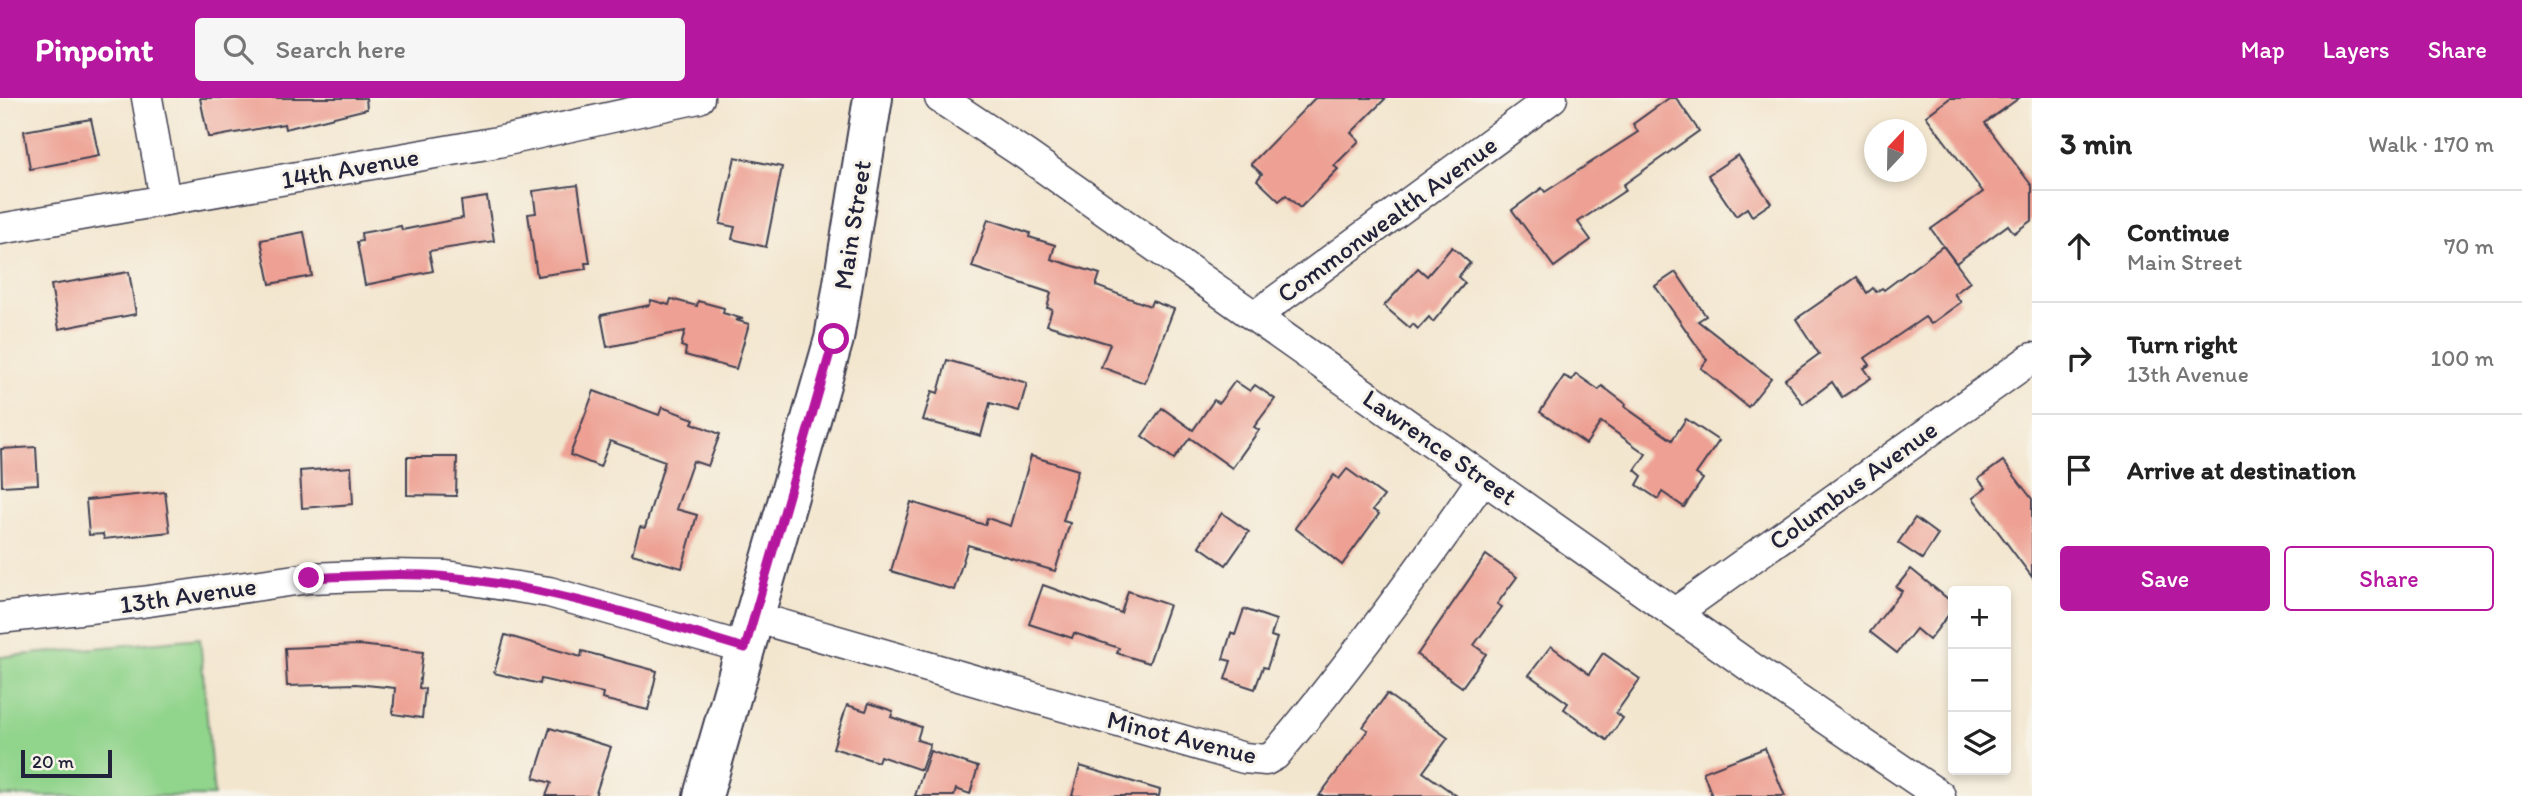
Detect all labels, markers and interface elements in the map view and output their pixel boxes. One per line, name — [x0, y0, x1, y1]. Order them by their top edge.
search box — [195, 18, 685, 81]
text: Pinpoint — [35, 30, 153, 69]
icon: search — [219, 30, 257, 68]
text: Search here — [275, 33, 406, 65]
text: Map — [2241, 35, 2285, 64]
text: Layers — [2323, 35, 2390, 64]
text: Share — [2428, 35, 2487, 64]
north arrow — [1864, 119, 1927, 182]
text: 3 min — [2060, 125, 2132, 162]
street label: Commonwealth Avenue — [1271, 128, 1503, 310]
text: Walk · 170 m — [2368, 130, 2494, 158]
street label: 14th Avenue — [279, 140, 421, 196]
street label: Main Street — [826, 158, 878, 292]
text: Continue — [2127, 216, 2230, 248]
icon: ahead — [2060, 227, 2098, 265]
text: 70 m — [2444, 232, 2494, 260]
text: Main Street — [2127, 248, 2242, 276]
route start — [818, 323, 849, 354]
text: Turn right — [2127, 328, 2238, 360]
icon: right — [2060, 339, 2098, 377]
text: 100 m — [2430, 344, 2494, 372]
text: 13th Avenue — [2127, 360, 2249, 388]
street label: Lawrence Street — [1357, 382, 1524, 512]
street label: Columbus Avenue — [1762, 413, 1944, 557]
icon: arrive — [2060, 451, 2098, 489]
text: Arrive at destination — [2127, 454, 2356, 486]
button: Save — [2060, 546, 2270, 611]
button: Share — [2284, 546, 2494, 611]
route end — [293, 562, 324, 593]
street label: 13th Avenue — [118, 570, 258, 620]
map controls — [1948, 586, 2011, 775]
button: + — [1948, 586, 2011, 649]
button: − — [1948, 649, 2011, 712]
street label: Minot Avenue — [1104, 703, 1260, 771]
button: layers — [1948, 712, 2011, 775]
scale bar — [21, 747, 112, 779]
text: 20 m — [32, 750, 74, 773]

